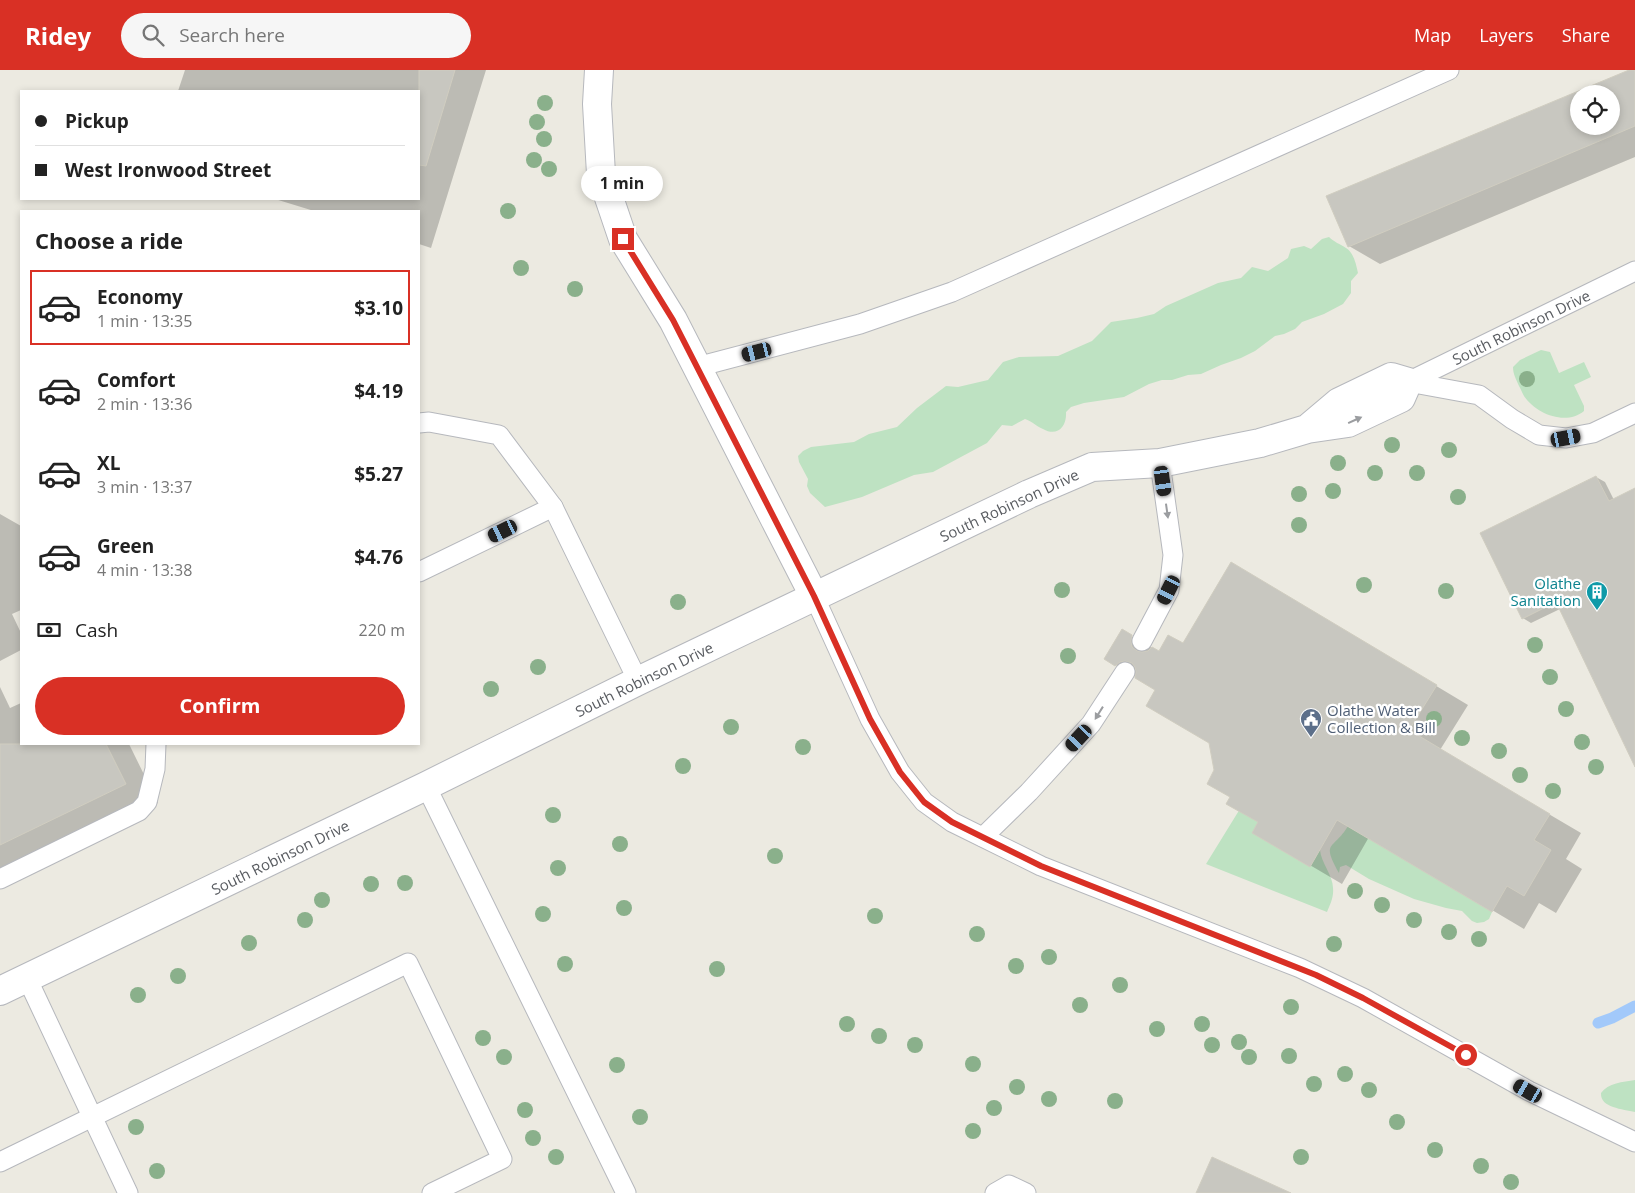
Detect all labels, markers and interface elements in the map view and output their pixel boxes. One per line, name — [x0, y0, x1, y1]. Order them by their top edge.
search box — [121, 13, 471, 58]
text: Ridey — [25, 19, 91, 52]
icon: search — [139, 21, 167, 49]
text: Search here — [179, 22, 285, 48]
text: Map — [1414, 23, 1451, 47]
text: Layers — [1479, 23, 1534, 47]
text: Share — [1562, 23, 1610, 47]
map controls — [1570, 85, 1620, 135]
button: locate — [1570, 85, 1620, 135]
text: Pickup — [65, 108, 129, 134]
text: West Ironwood Street — [65, 157, 271, 183]
callout: 1 min — [582, 166, 664, 202]
text: 1 min — [600, 172, 644, 194]
text: Choose a ride — [35, 225, 183, 255]
route end — [612, 228, 634, 250]
text: Economy — [97, 284, 183, 310]
icon: car — [37, 285, 82, 330]
street label: South Robinson Drive — [1449, 285, 1593, 369]
text: $3.10 — [354, 295, 403, 321]
text: 1 min · 13:35 — [97, 310, 192, 332]
car — [740, 341, 773, 363]
text: Comfort — [97, 367, 176, 393]
icon: car — [37, 368, 82, 413]
text: $4.19 — [354, 378, 403, 404]
text: 2 min · 13:36 — [97, 393, 192, 415]
one-way arrow — [1348, 415, 1362, 423]
car — [1549, 428, 1582, 448]
text: XL — [97, 450, 120, 476]
icon: car — [37, 451, 82, 496]
text: $5.27 — [354, 461, 403, 487]
street label: South Robinson Drive — [936, 464, 1082, 546]
car — [1153, 465, 1172, 497]
text: 3 min · 13:37 — [97, 476, 192, 498]
one-way arrow — [1163, 504, 1171, 520]
car — [486, 518, 519, 544]
text: Green — [97, 533, 154, 559]
icon: car — [37, 534, 82, 579]
text: $4.76 — [354, 544, 403, 570]
text: 4 min · 13:38 — [97, 559, 192, 581]
car — [1155, 573, 1182, 607]
place label: Olathe Sanitation — [1510, 573, 1581, 610]
building icon: Olathe Sanitation — [1585, 580, 1609, 611]
icon: cash — [35, 616, 63, 644]
text: Cash — [75, 617, 118, 643]
text: 220 m — [359, 619, 405, 641]
street label: South Robinson Drive — [572, 637, 716, 721]
button: Confirm — [35, 677, 405, 735]
place label: Olathe Water Collection & Bill — [1327, 700, 1436, 737]
one-way arrow — [1094, 706, 1104, 719]
public building icon: Olathe Water Collection & Bill — [1299, 707, 1323, 738]
car — [1063, 722, 1094, 754]
street label: South Robinson Drive — [208, 815, 352, 899]
route start — [1455, 1044, 1477, 1066]
car — [1511, 1077, 1544, 1105]

